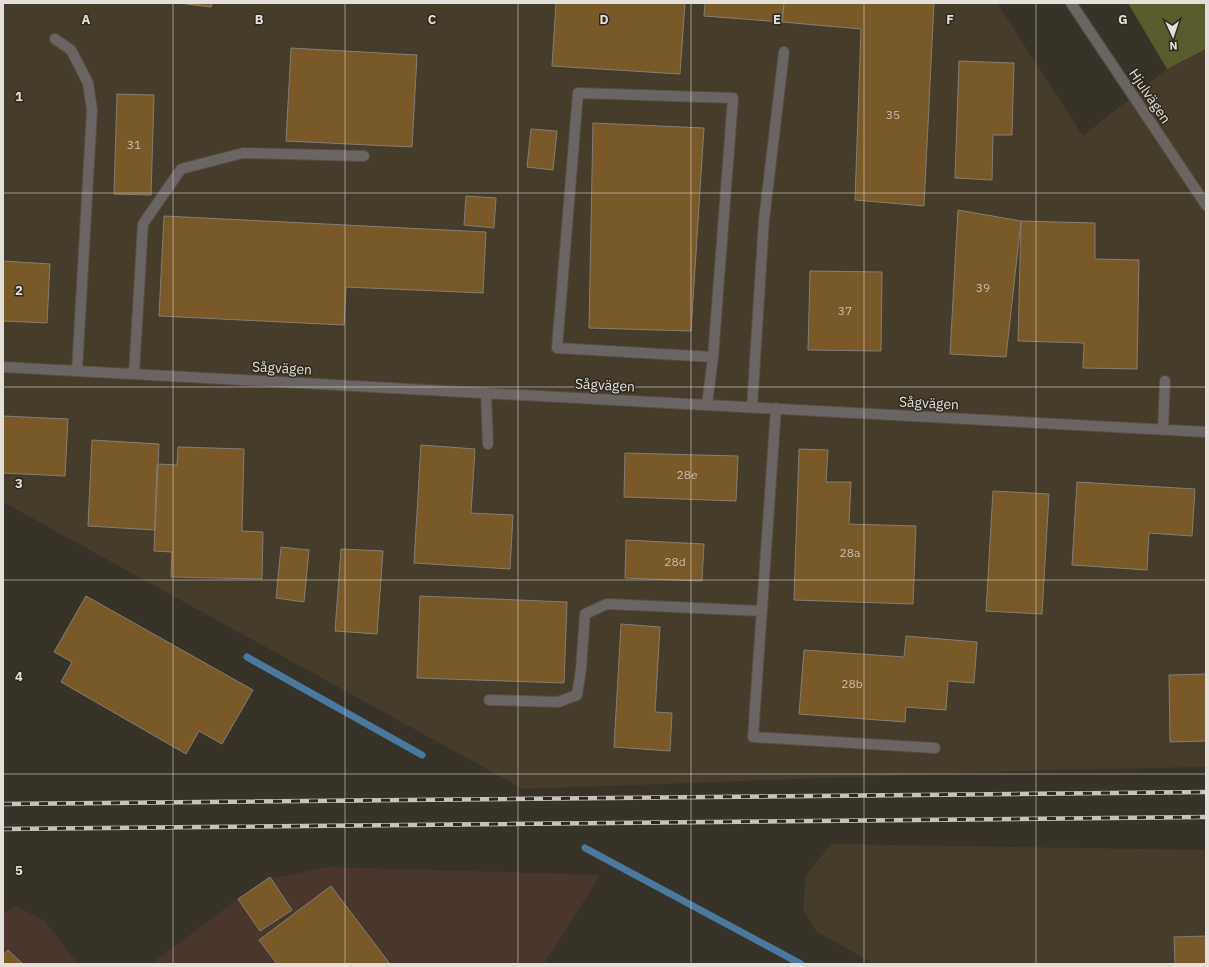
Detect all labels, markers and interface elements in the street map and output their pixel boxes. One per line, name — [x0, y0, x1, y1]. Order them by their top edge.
text: A — [82, 11, 91, 28]
text: B — [255, 11, 264, 28]
text: C — [428, 11, 437, 28]
text: D — [599, 11, 609, 28]
text: E — [773, 11, 781, 28]
text: F — [946, 11, 954, 28]
text: G — [1118, 11, 1128, 28]
north arrow — [1153, 16, 1193, 56]
text: N — [1169, 39, 1178, 53]
street label: Hjulvägen — [1125, 65, 1175, 127]
text: 1 — [15, 88, 23, 105]
house number: 35 — [886, 107, 900, 122]
house number: 31 — [127, 137, 141, 152]
house number: 39 — [976, 280, 990, 295]
text: 2 — [15, 282, 23, 299]
house number: 37 — [838, 303, 852, 318]
street label: Sågvägen — [251, 357, 313, 379]
street label: Sågvägen — [574, 374, 636, 396]
street label: Sågvägen — [898, 392, 960, 414]
house number: 28e — [677, 467, 698, 482]
text: 3 — [15, 475, 23, 492]
house number: 28a — [840, 545, 861, 560]
house number: 28d — [664, 554, 686, 569]
text: 4 — [15, 668, 23, 685]
house number: 28b — [841, 676, 863, 691]
text: 5 — [15, 862, 23, 879]

